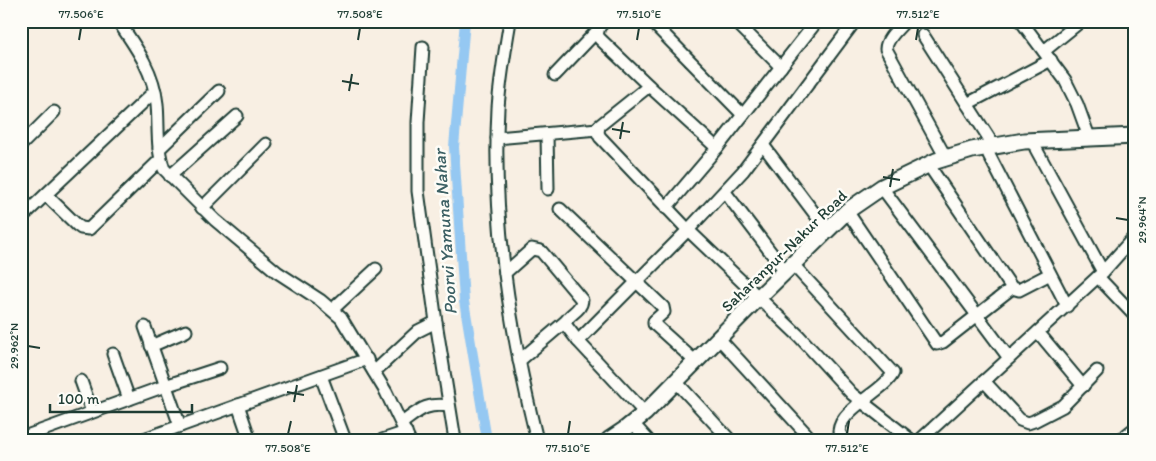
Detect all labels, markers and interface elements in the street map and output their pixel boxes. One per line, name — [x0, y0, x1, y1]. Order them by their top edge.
text: 77.506°E — [58, 7, 104, 21]
text: 77.508°E — [337, 7, 383, 21]
text: 77.510°E — [617, 7, 662, 21]
text: 77.512°E — [896, 7, 940, 21]
water label: Poorvi Yamuna Nahar — [428, 147, 462, 316]
street label: Saharanpur-Nakur Road — [717, 186, 851, 316]
text: 29.964°N — [1135, 196, 1149, 244]
text: 29.962°N — [7, 323, 21, 369]
scale bar — [50, 381, 192, 413]
text: 100 m — [58, 390, 100, 408]
text: 77.508°E — [265, 441, 311, 455]
text: 77.510°E — [546, 441, 591, 455]
text: 77.512°E — [825, 441, 869, 455]

